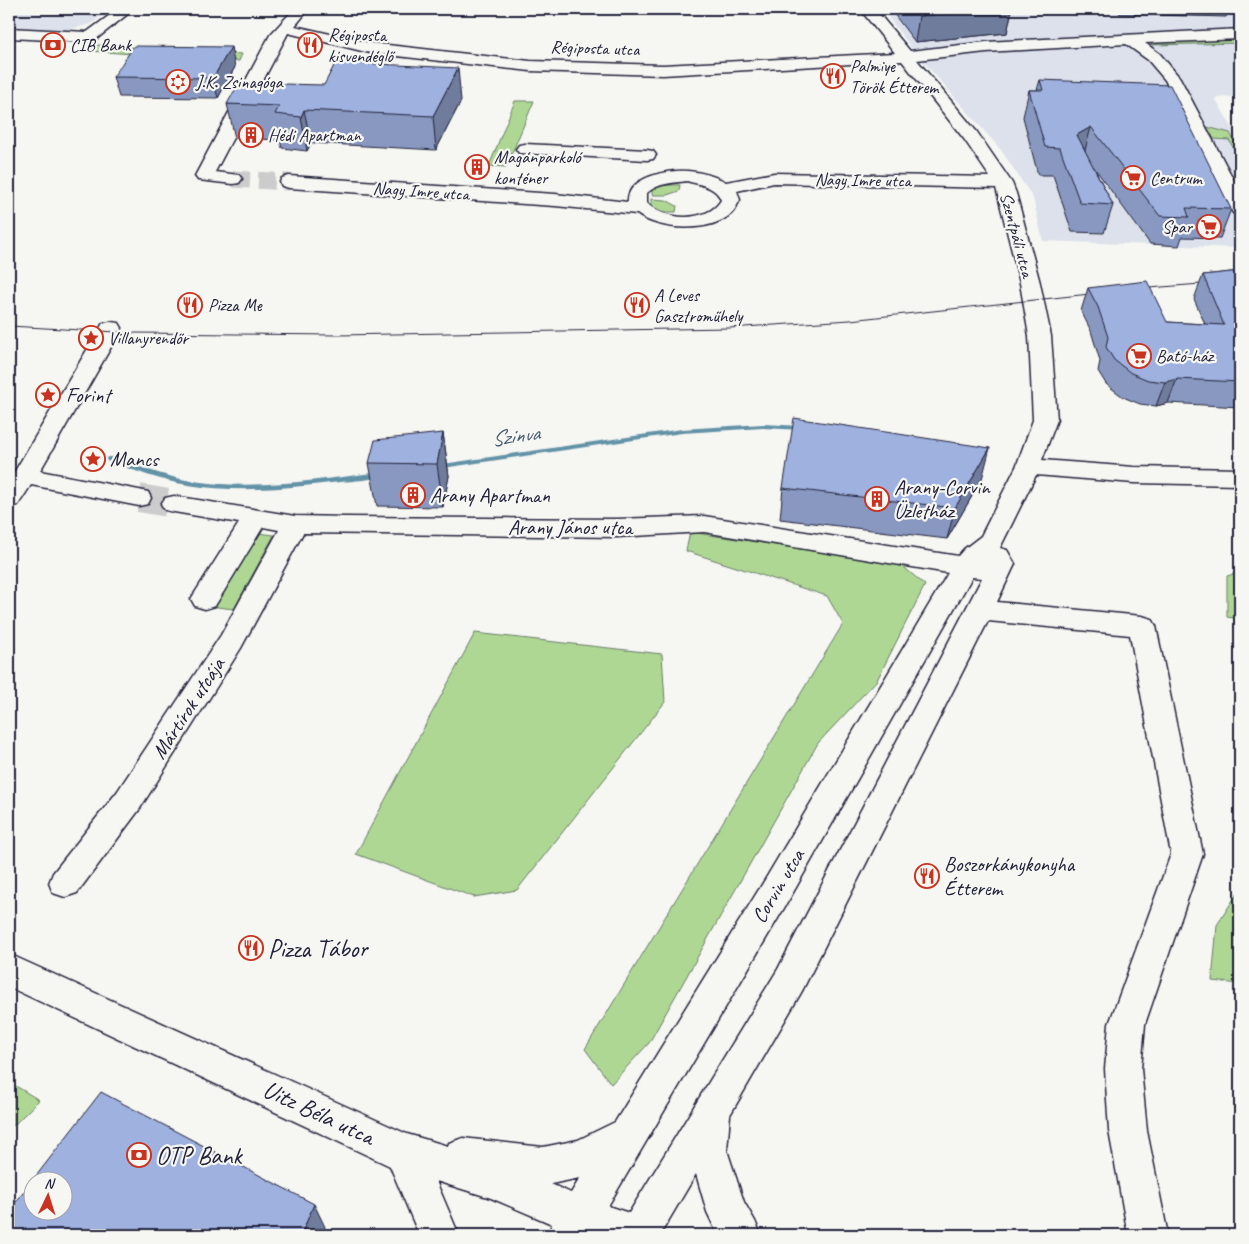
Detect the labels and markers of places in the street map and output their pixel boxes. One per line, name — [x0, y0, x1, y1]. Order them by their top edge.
place label: Régiposta kisvendéglő — [328, 24, 396, 67]
bank icon: CIB Bank — [40, 32, 66, 58]
restaurant icon: Régiposta kisvendéglő — [297, 32, 323, 58]
place label: CIB Bank — [70, 34, 132, 56]
place label: Palmiye Török Étterem — [850, 55, 940, 98]
restaurant icon: Palmiye Török Étterem — [820, 63, 846, 89]
synagogue icon: J.K. Zsinagóga — [165, 69, 191, 95]
place label: J.K. Zsinagóga — [195, 71, 284, 93]
building icon: Hédi Apartman — [238, 122, 264, 148]
place label: Hédi Apartman — [268, 124, 362, 146]
place label: Magánparkoló konténer — [494, 146, 583, 189]
building icon: Magánparkoló konténer — [464, 154, 490, 180]
supermarket icon: Centrum — [1120, 165, 1146, 191]
place label: Centrum — [1150, 167, 1204, 189]
supermarket icon: Spar — [1196, 214, 1222, 240]
place label: Spar — [1162, 216, 1194, 238]
place label: A Leves Gasztroműhely — [654, 284, 744, 327]
restaurant icon: Pizza Me — [177, 292, 203, 318]
restaurant icon: A Leves Gasztroműhely — [624, 292, 650, 318]
place label: Pizza Me — [208, 294, 263, 316]
place icon: Villanyrendőr — [78, 325, 104, 351]
place label: Villanyrendőr — [108, 327, 191, 349]
supermarket icon: Bató-ház — [1126, 343, 1152, 369]
place label: Bató-ház — [1156, 345, 1216, 367]
place icon: Forint — [35, 382, 61, 408]
place label: Forint — [66, 382, 113, 408]
place icon: Mancs — [80, 446, 106, 472]
place label: Mancs — [110, 446, 160, 472]
place label: Arany-Corvin Üzletház — [894, 474, 991, 524]
building icon: Arany Apartman — [400, 482, 426, 508]
place label: Arany Apartman — [430, 482, 550, 508]
building icon: Arany-Corvin Üzletház — [864, 486, 890, 512]
place label: Boszorkánykonyha Étterem — [944, 851, 1076, 901]
restaurant icon: Boszorkánykonyha Étterem — [914, 863, 940, 889]
place label: Pizza Tábor — [268, 933, 369, 965]
restaurant icon: Pizza Tábor — [238, 935, 264, 961]
place label: OTP Bank — [156, 1140, 243, 1172]
bank icon: OTP Bank — [126, 1142, 152, 1168]

